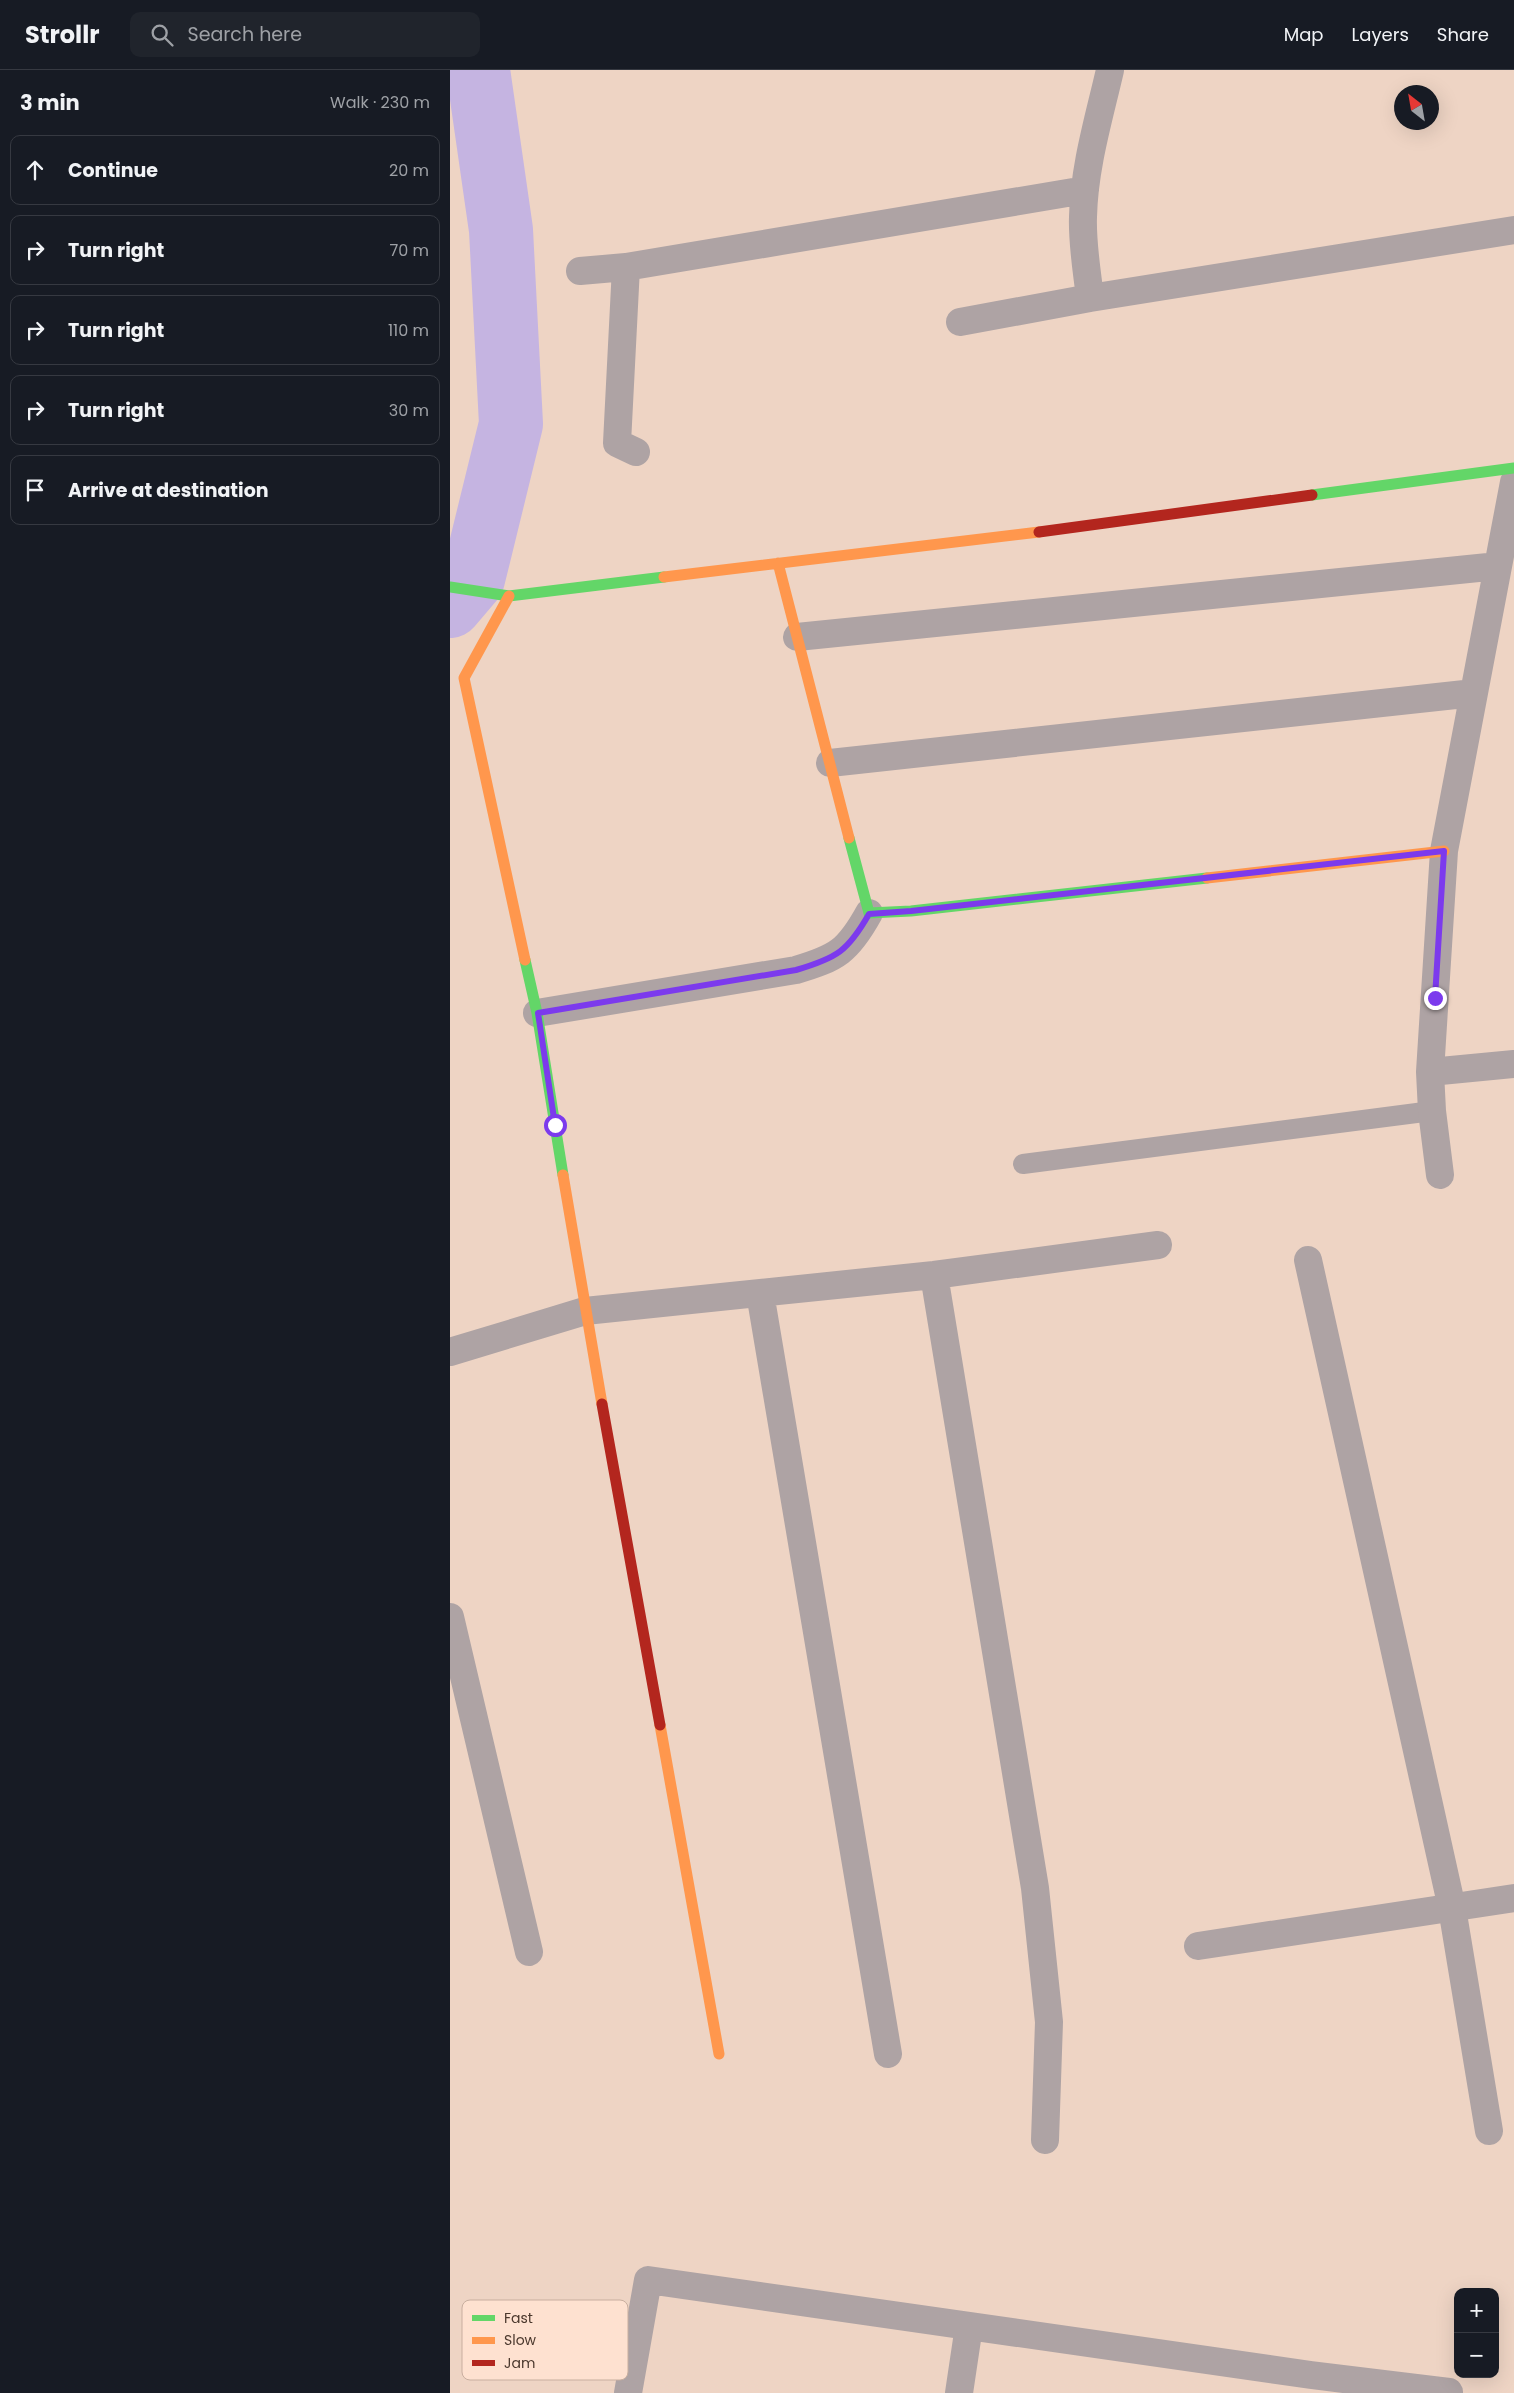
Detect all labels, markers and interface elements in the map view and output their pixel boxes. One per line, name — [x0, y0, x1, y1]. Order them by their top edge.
search box — [130, 12, 480, 57]
text: Strollr — [25, 18, 100, 51]
icon: search — [148, 21, 176, 49]
text: Search here — [188, 21, 302, 48]
text: Map — [1284, 22, 1324, 47]
text: Layers — [1352, 22, 1409, 47]
text: Share — [1437, 22, 1489, 47]
north arrow — [1394, 85, 1439, 130]
text: 3 min — [20, 88, 80, 117]
text: Walk · 230 m — [330, 91, 430, 114]
icon: ahead — [21, 156, 49, 184]
text: Continue — [68, 157, 158, 184]
text: 20 m — [389, 159, 429, 182]
icon: right — [21, 236, 49, 264]
text: Turn right — [68, 237, 164, 264]
text: 70 m — [389, 239, 429, 262]
icon: right — [21, 316, 49, 344]
text: Turn right — [68, 317, 164, 344]
text: 110 m — [388, 319, 429, 342]
icon: right — [21, 396, 49, 424]
text: Turn right — [68, 397, 164, 424]
text: 30 m — [389, 399, 429, 422]
icon: arrive — [21, 476, 49, 504]
text: Arrive at destination — [68, 477, 269, 504]
route end — [1424, 987, 1447, 1010]
route start — [544, 1114, 567, 1137]
map controls — [1454, 2288, 1499, 2378]
button: + — [1454, 2288, 1499, 2333]
legend — [462, 2300, 628, 2380]
text: Fast — [504, 2308, 533, 2328]
text: Slow — [504, 2330, 537, 2350]
button: − — [1454, 2333, 1499, 2378]
text: Jam — [504, 2353, 535, 2373]

